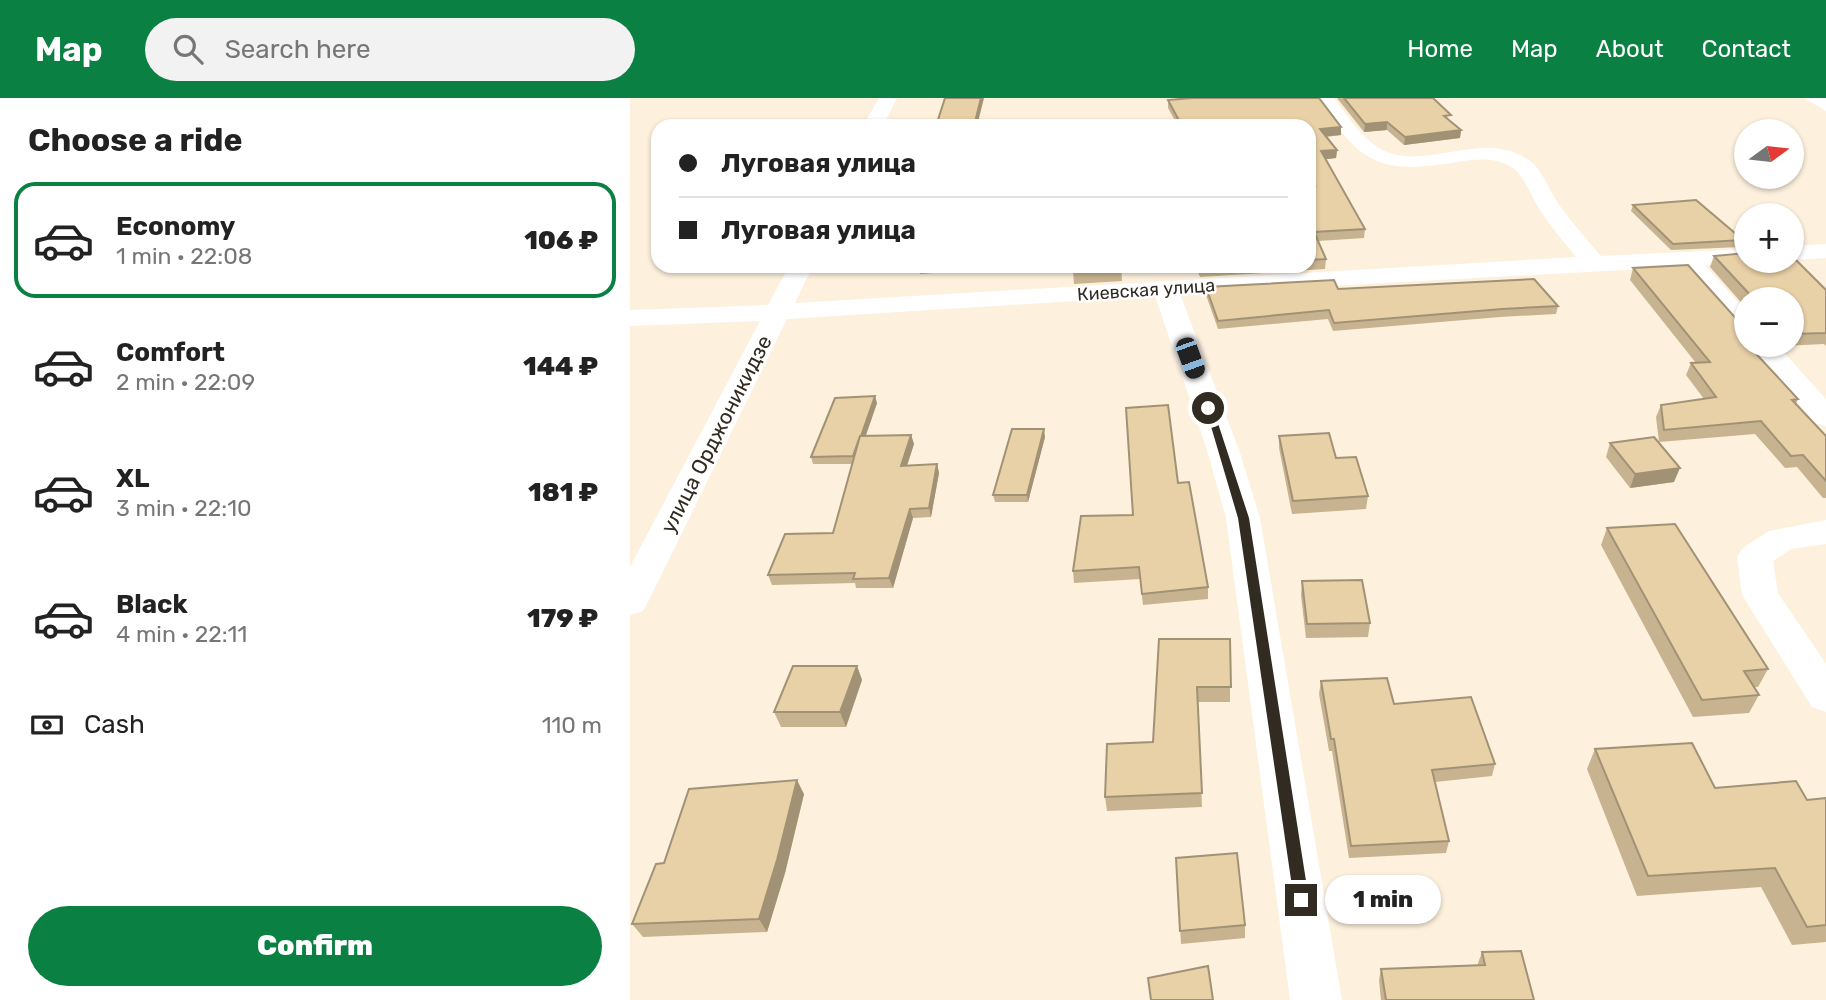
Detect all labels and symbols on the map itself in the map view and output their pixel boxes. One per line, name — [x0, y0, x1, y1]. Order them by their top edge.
north arrow — [1734, 119, 1804, 189]
street label: Киевская улица — [1076, 274, 1216, 306]
street label: улица Орджоникидзе — [655, 331, 777, 537]
car — [1173, 335, 1208, 381]
route start — [1192, 392, 1224, 424]
callout: 1 min — [1326, 876, 1441, 924]
route end — [1285, 884, 1317, 916]

